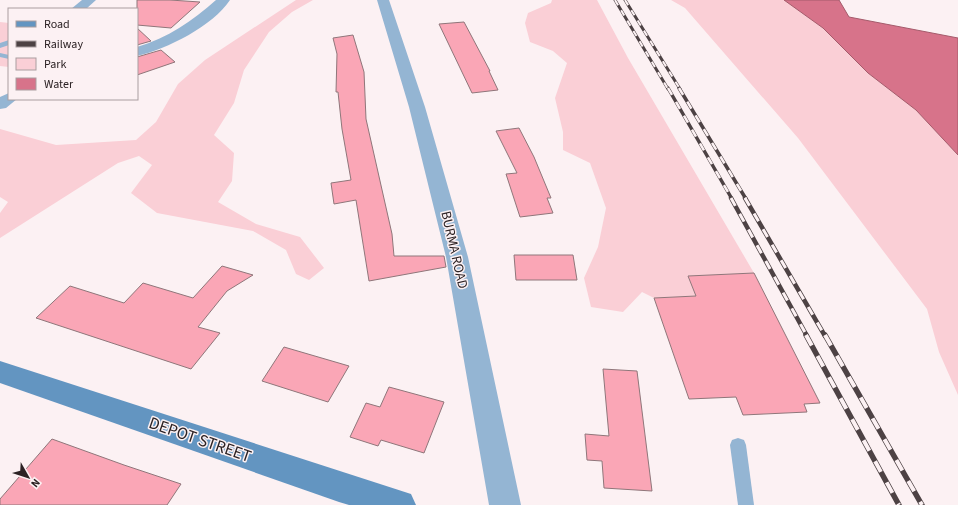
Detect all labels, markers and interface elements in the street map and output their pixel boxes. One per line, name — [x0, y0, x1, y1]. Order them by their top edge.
legend — [8, 8, 138, 100]
text: Road — [44, 16, 70, 33]
text: Railway — [44, 36, 83, 53]
text: Park — [44, 56, 66, 73]
text: Water — [44, 76, 74, 93]
street label: BURMA ROAD — [435, 209, 473, 291]
street label: DEPOT STREET — [146, 411, 254, 469]
north arrow — [8, 457, 48, 497]
text: N — [27, 475, 44, 491]

